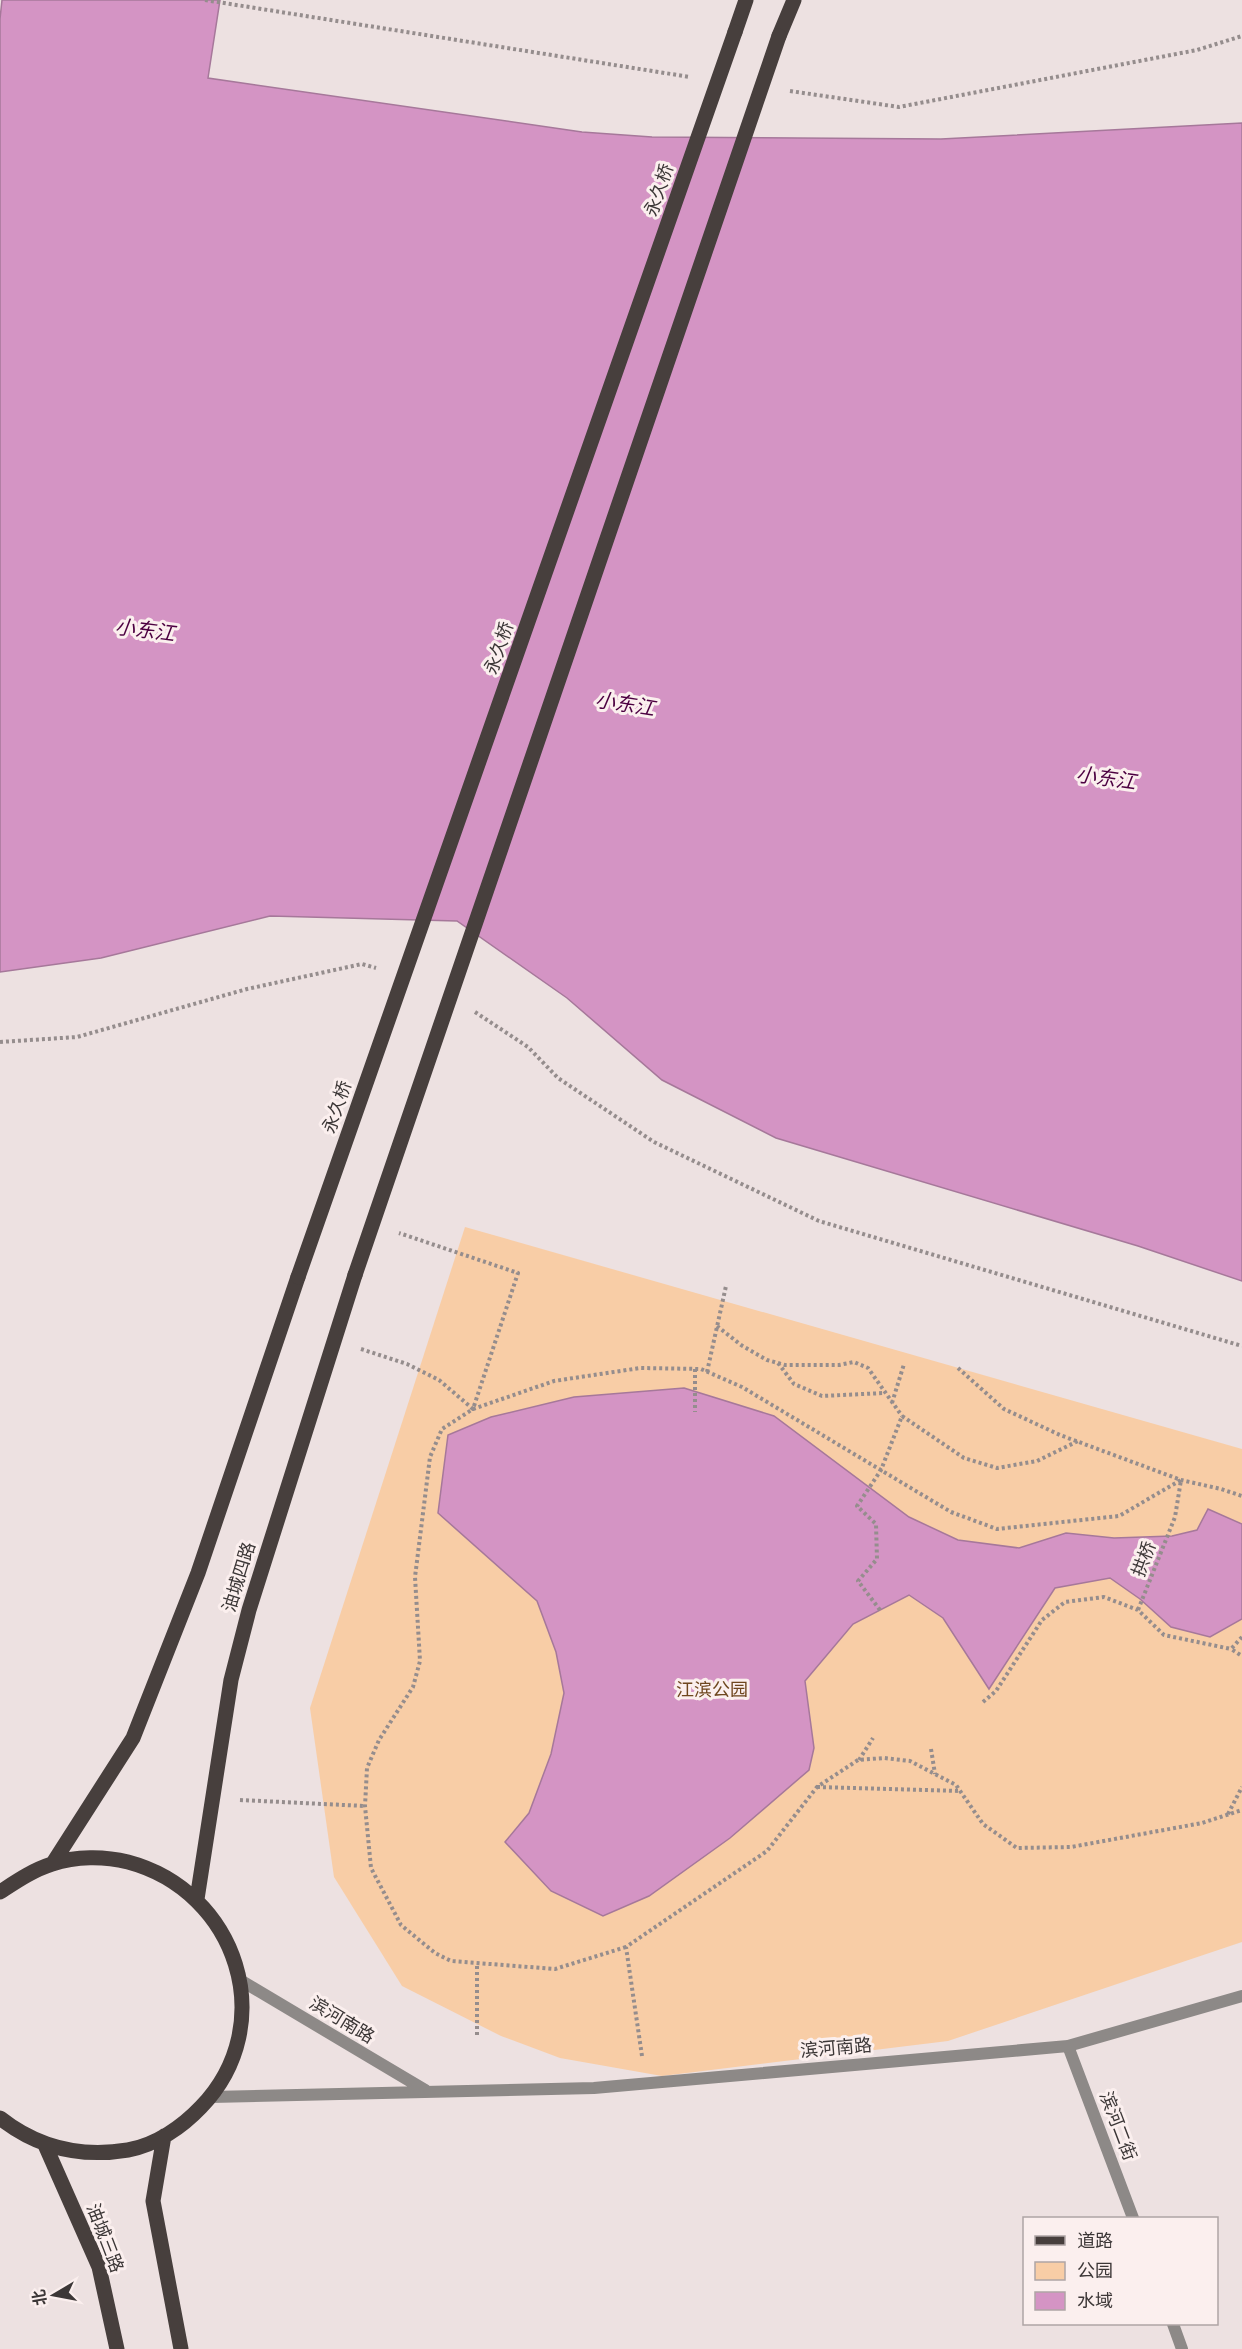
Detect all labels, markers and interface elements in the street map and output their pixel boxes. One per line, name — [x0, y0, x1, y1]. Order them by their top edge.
street label: 永久桥 — [639, 161, 680, 220]
water label: 小东江 — [113, 613, 178, 649]
street label: 永久桥 — [479, 619, 520, 678]
water label: 小东江 — [593, 686, 659, 724]
water label: 小东江 — [1074, 761, 1139, 797]
street label: 永久桥 — [317, 1078, 358, 1137]
street label: 拱桥 — [1126, 1538, 1163, 1580]
street label: 油城四路 — [217, 1539, 262, 1615]
park label: 江滨公园 — [676, 1678, 748, 1703]
street label: 滨河南路 — [304, 1991, 379, 2050]
street label: 滨河南路 — [799, 2033, 873, 2064]
street label: 滨河二街 — [1093, 2088, 1142, 2164]
street label: 油城三路 — [80, 2200, 129, 2276]
legend — [1023, 2217, 1218, 2325]
text: 道路 — [1077, 2229, 1113, 2254]
text: 公园 — [1077, 2259, 1113, 2284]
north arrow — [24, 2265, 84, 2325]
text: 北 — [28, 2288, 52, 2307]
text: 水域 — [1077, 2289, 1113, 2314]

